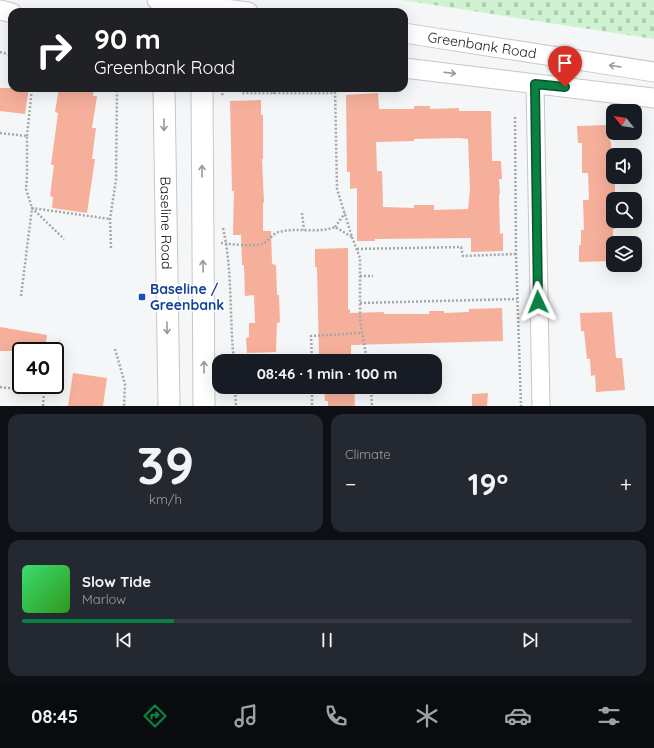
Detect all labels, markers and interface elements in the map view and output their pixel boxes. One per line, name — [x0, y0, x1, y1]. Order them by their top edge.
text: 90 m — [94, 21, 161, 56]
icon: right — [28, 24, 80, 76]
street label: Greenbank Road — [426, 28, 538, 63]
pin — [548, 46, 582, 87]
icon: arrive — [554, 52, 576, 74]
text: Greenbank Road — [94, 56, 235, 79]
one-way arrow — [609, 62, 622, 70]
one-way arrow — [443, 69, 456, 77]
north arrow — [606, 104, 642, 140]
map controls — [606, 104, 642, 272]
one-way arrow — [160, 118, 168, 131]
button: sound — [606, 148, 642, 184]
one-way arrow — [198, 165, 206, 178]
street label: Baseline Road — [156, 176, 176, 270]
button: search — [606, 192, 642, 228]
button: layers — [606, 236, 642, 272]
one-way arrow — [199, 260, 207, 273]
place label: Baseline / Greenbank — [150, 280, 224, 314]
position arrow — [517, 281, 559, 323]
marker: Baseline / Greenbank — [137, 292, 147, 302]
one-way arrow — [164, 321, 171, 334]
speed limit sign: 40 — [12, 342, 64, 394]
one-way arrow — [200, 361, 208, 374]
text: 08:46 · 1 min · 100 m — [257, 364, 397, 383]
text: 39 — [137, 432, 194, 497]
text: Climate — [345, 446, 391, 462]
text: 19° — [468, 465, 508, 503]
text: − — [345, 470, 356, 498]
text: + — [620, 470, 632, 498]
text: km/h — [149, 491, 182, 507]
text: Slow Tide — [82, 572, 151, 591]
text: Marlow — [82, 591, 126, 607]
icon: previous — [113, 629, 135, 651]
icon: pause — [316, 629, 338, 651]
icon: next — [519, 629, 541, 651]
icon: directions — [141, 702, 169, 730]
icon: music — [232, 702, 260, 730]
icon: phone — [322, 702, 350, 730]
icon: climate — [413, 702, 441, 730]
icon: car — [504, 702, 532, 730]
icon: filters — [595, 702, 623, 730]
text: 08:45 — [31, 705, 78, 728]

